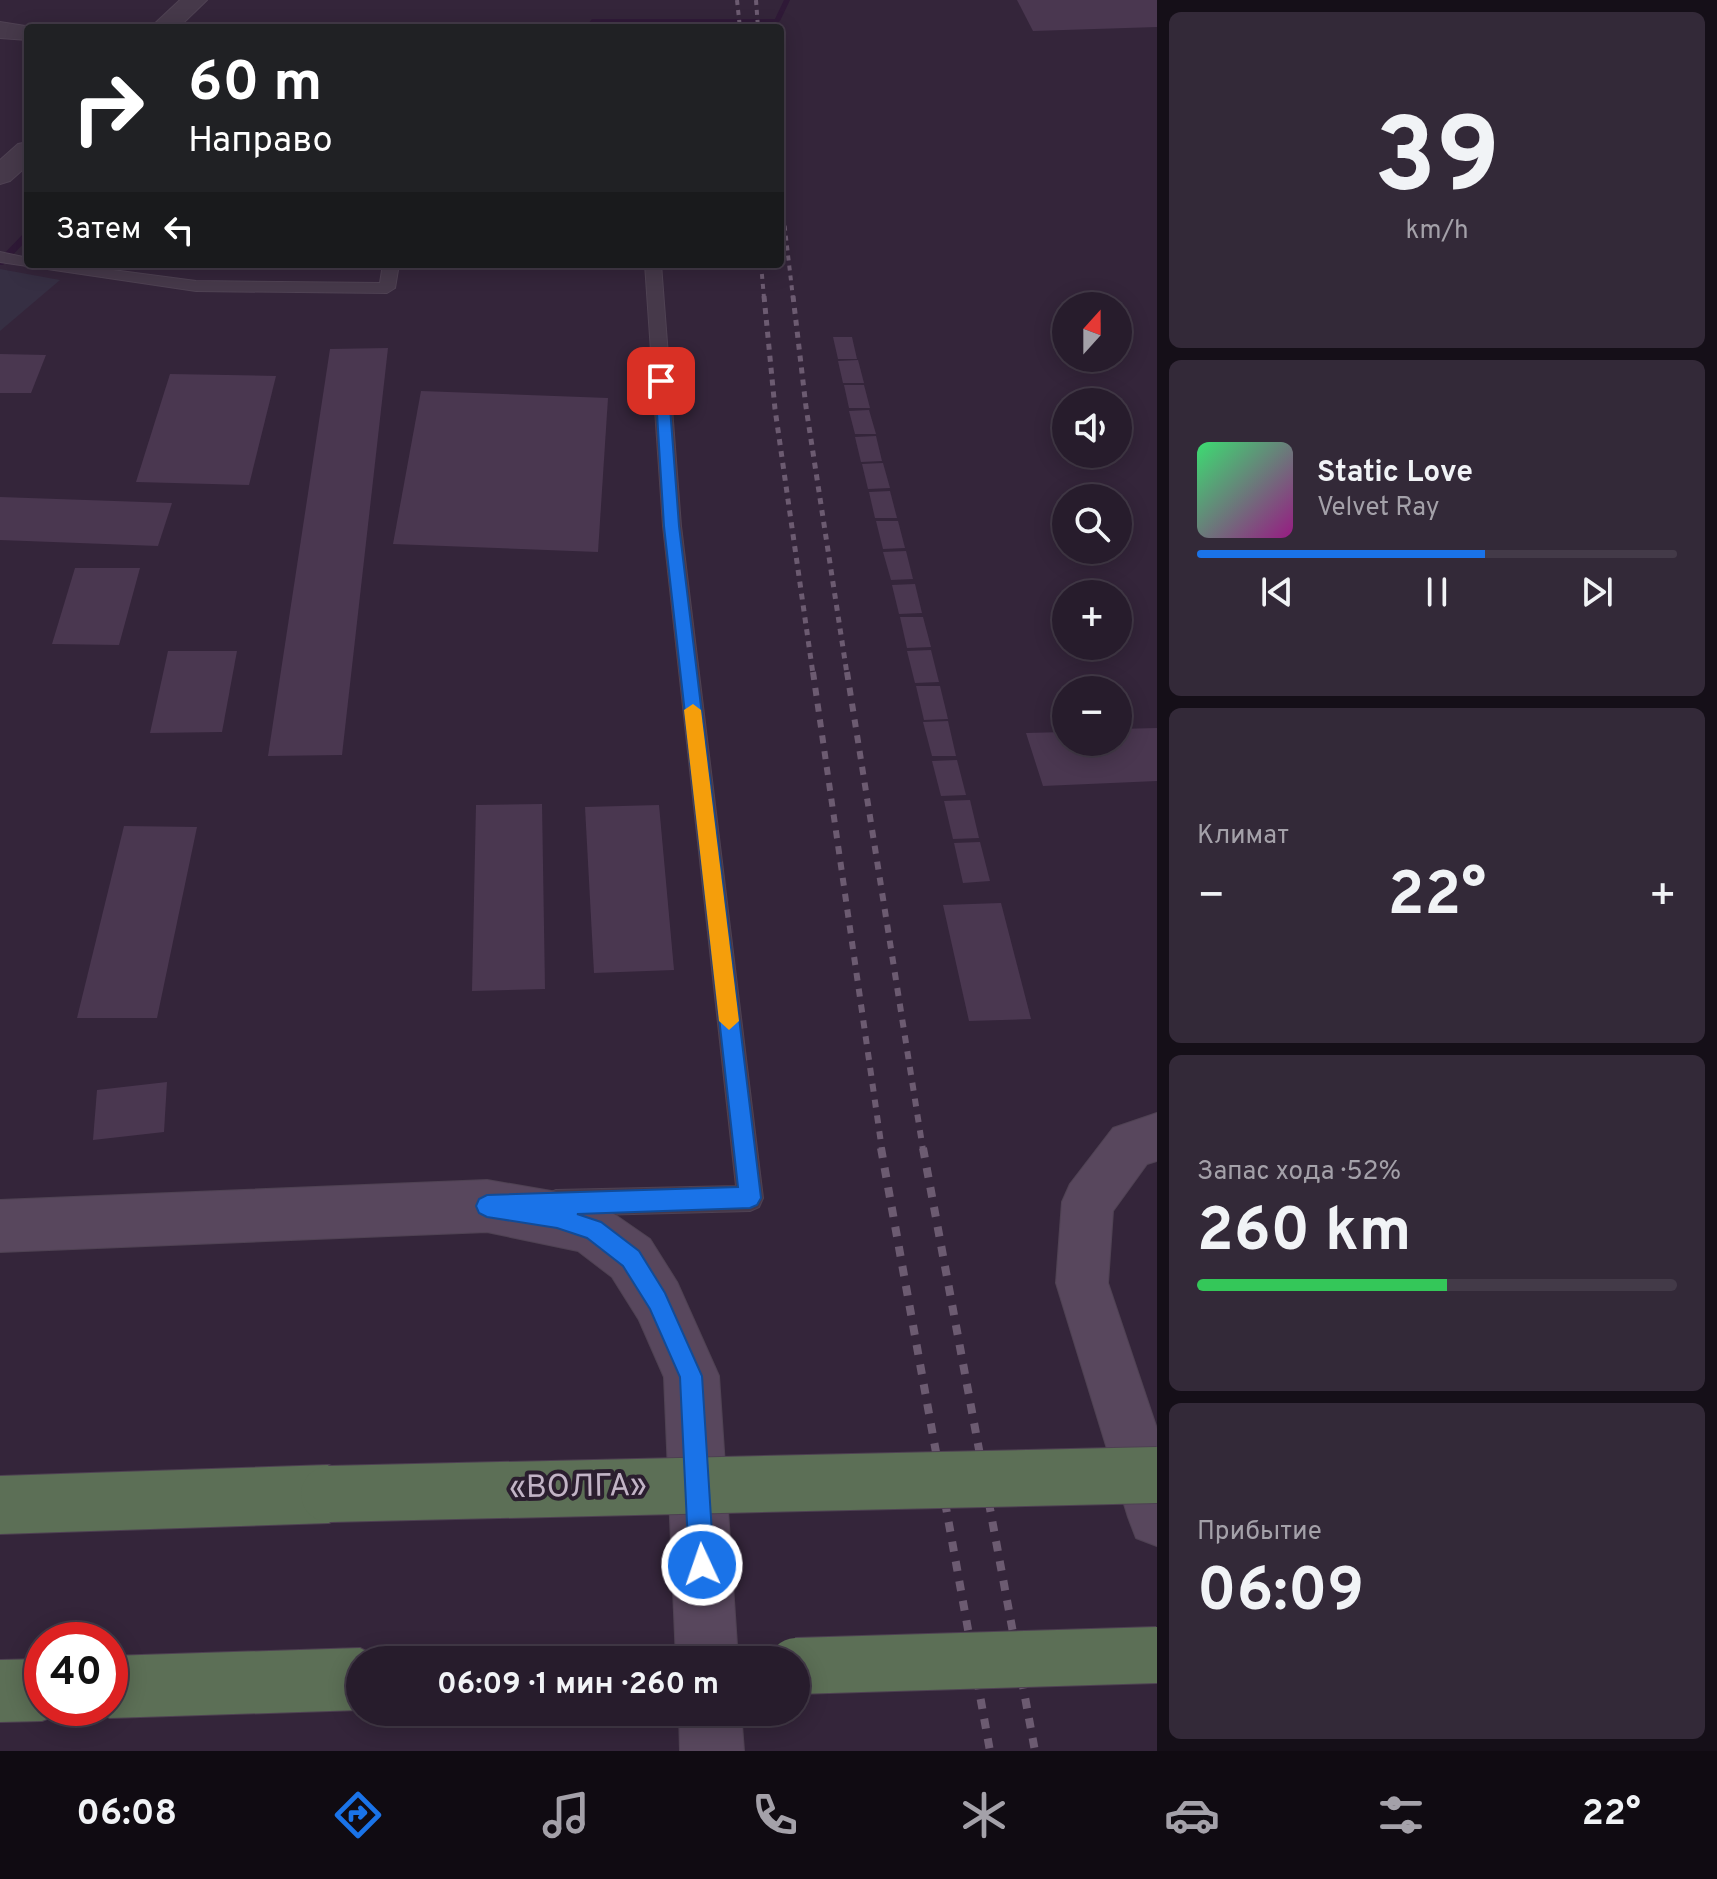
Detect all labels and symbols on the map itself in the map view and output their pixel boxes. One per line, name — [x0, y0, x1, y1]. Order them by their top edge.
north arrow — [1052, 292, 1132, 372]
pin — [627, 347, 695, 415]
street label: «ВОЛГА» — [509, 1467, 647, 1509]
position arrow — [660, 1523, 744, 1607]
speed limit sign: 40 — [24, 1622, 128, 1726]

